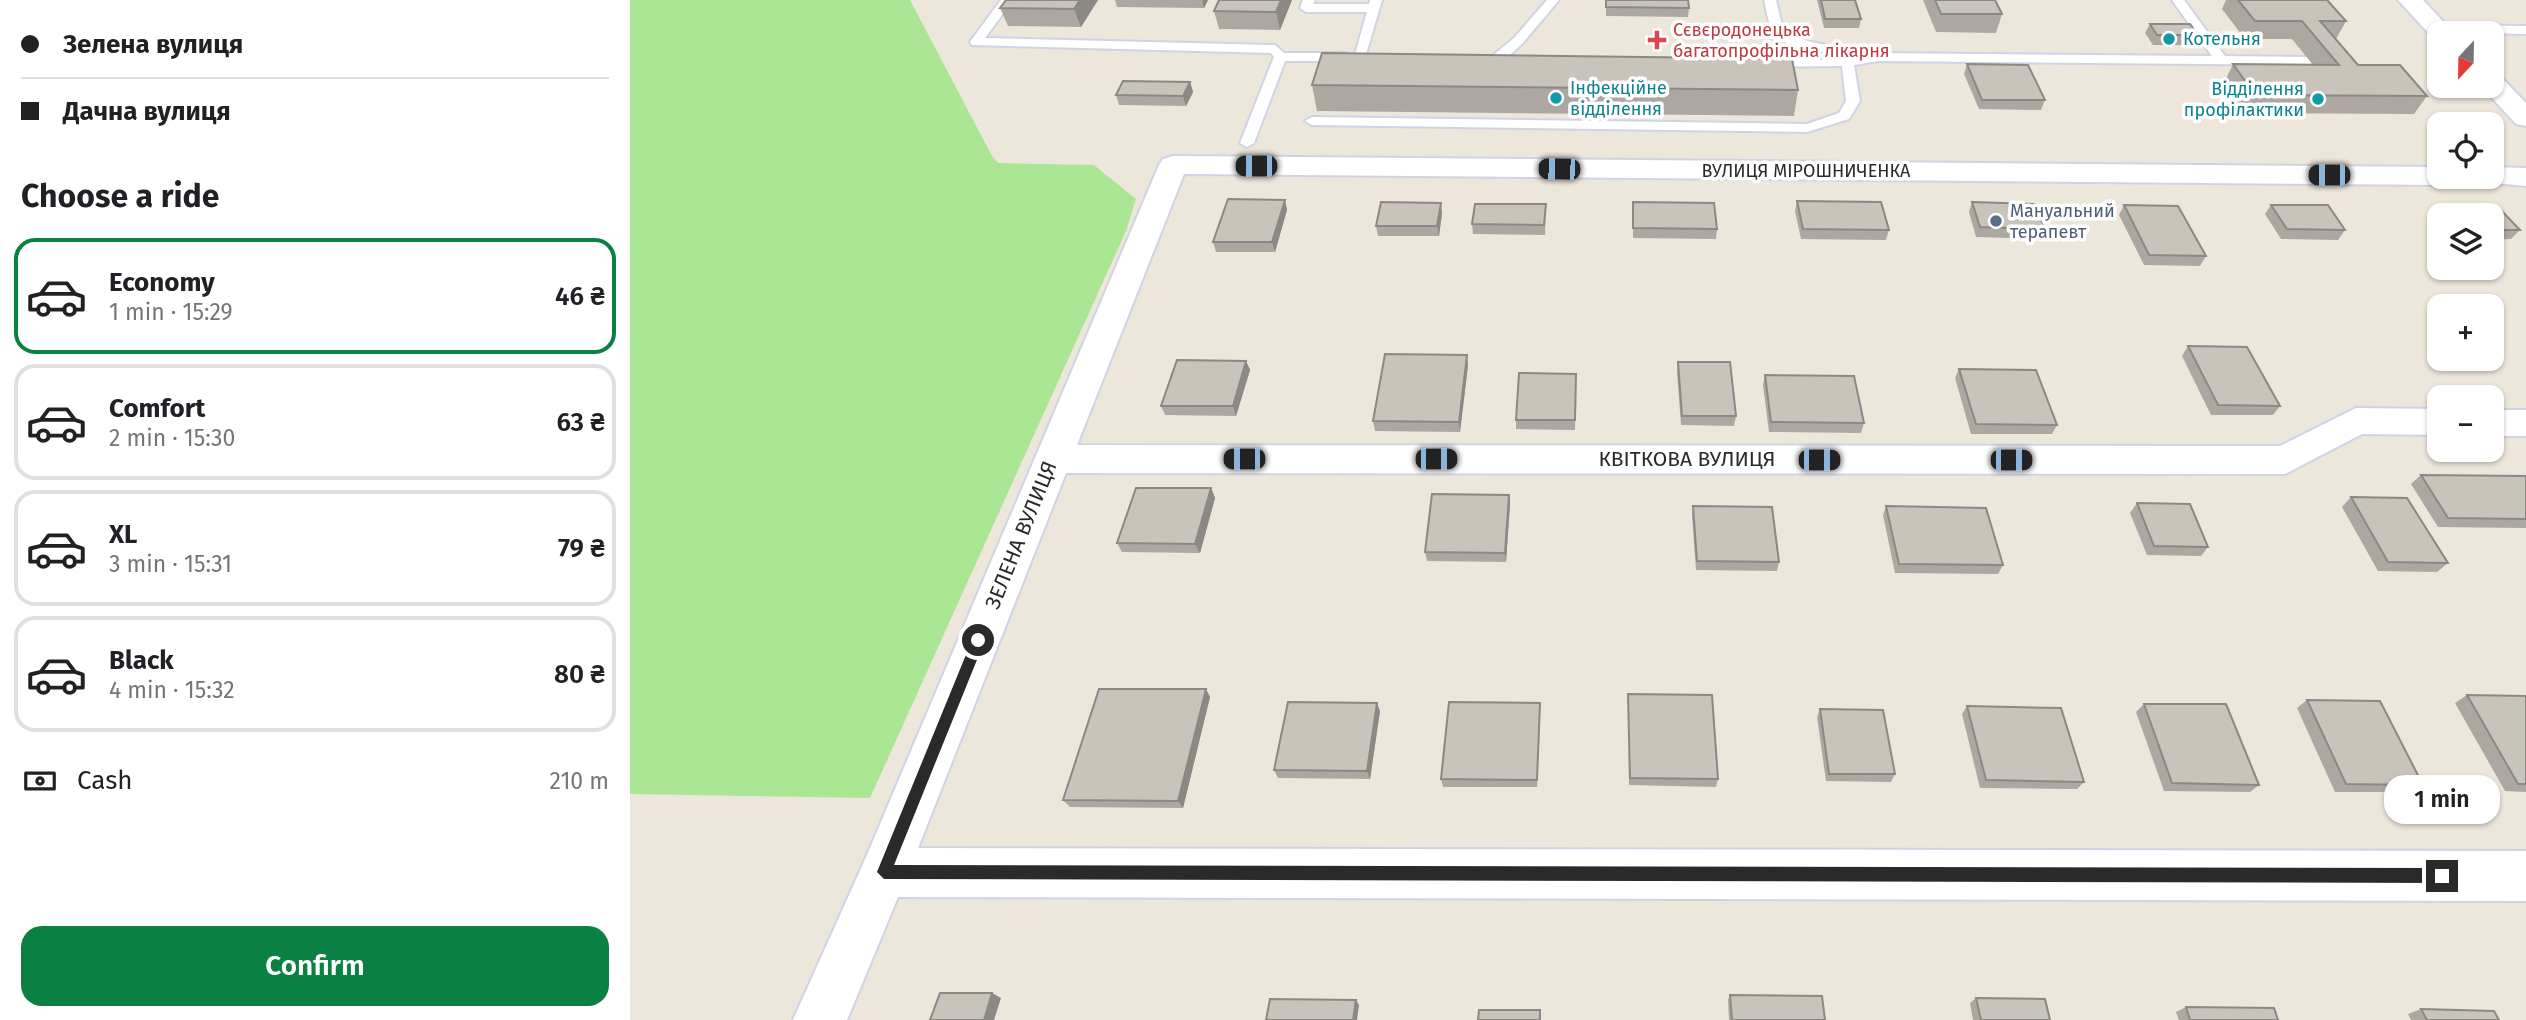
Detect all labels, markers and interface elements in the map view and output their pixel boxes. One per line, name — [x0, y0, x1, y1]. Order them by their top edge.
place label: Сєвєродонецька багатопрофільна лікарня — [1673, 19, 1890, 62]
north arrow — [2427, 21, 2504, 98]
map controls — [2427, 21, 2504, 462]
place label: Котельня — [2183, 28, 2261, 50]
text: Зелена вулиця — [63, 29, 243, 60]
marker: Сєвєродонецька багатопрофільна лікарня — [1647, 30, 1667, 50]
marker: Котельня — [2161, 31, 2177, 47]
place label: Інфекційне відділення — [1570, 77, 1667, 120]
place label: Відділення профілактики — [2184, 78, 2304, 121]
marker: Інфекційне відділення — [1548, 90, 1564, 106]
marker: Відділення профілактики — [2310, 91, 2326, 107]
text: Дачна вулиця — [63, 96, 231, 127]
button: locate — [2427, 112, 2504, 189]
car — [1236, 156, 1278, 177]
car — [1538, 158, 1581, 180]
street label: ВУЛИЦЯ МІРОШНИЧЕНКА — [1702, 160, 1911, 182]
car — [2309, 165, 2351, 186]
text: Choose a ride — [21, 177, 219, 215]
place label: Мануальний терапевт — [2010, 200, 2115, 243]
button: layers — [2427, 203, 2504, 280]
marker: Мануальний терапевт — [1988, 213, 2004, 229]
icon: car — [25, 265, 88, 328]
text: Economy — [109, 267, 215, 298]
text: 46 ₴ — [555, 281, 605, 312]
button: + — [2427, 294, 2504, 371]
text: 1 min · 15:29 — [109, 298, 233, 326]
button: − — [2427, 385, 2504, 462]
icon: car — [25, 391, 88, 454]
text: Comfort — [109, 393, 205, 424]
text: 63 ₴ — [556, 407, 605, 438]
text: 2 min · 15:30 — [109, 424, 235, 452]
street label: КВІТКОВА ВУЛИЦЯ — [1598, 446, 1776, 472]
car — [1224, 449, 1266, 470]
car — [1416, 449, 1458, 470]
car — [1799, 450, 1841, 471]
car — [1991, 450, 2033, 471]
street label: ЗЕЛЕНА ВУЛИЦЯ — [980, 457, 1062, 613]
icon: car — [25, 517, 88, 580]
text: XL — [109, 519, 137, 550]
text: 79 ₴ — [558, 533, 605, 564]
text: 3 min · 15:31 — [109, 550, 232, 578]
route start — [962, 624, 994, 656]
icon: car — [25, 643, 88, 706]
text: Black — [109, 645, 174, 676]
text: 80 ₴ — [554, 659, 605, 690]
text: 4 min · 15:32 — [109, 676, 235, 704]
icon: cash — [21, 762, 59, 800]
text: Cash — [77, 765, 133, 796]
text: 210 m — [550, 767, 609, 795]
callout: 1 min — [2384, 774, 2500, 824]
text: 1 min — [2414, 785, 2470, 813]
route end — [2426, 860, 2458, 892]
button: Confirm — [21, 926, 609, 1006]

